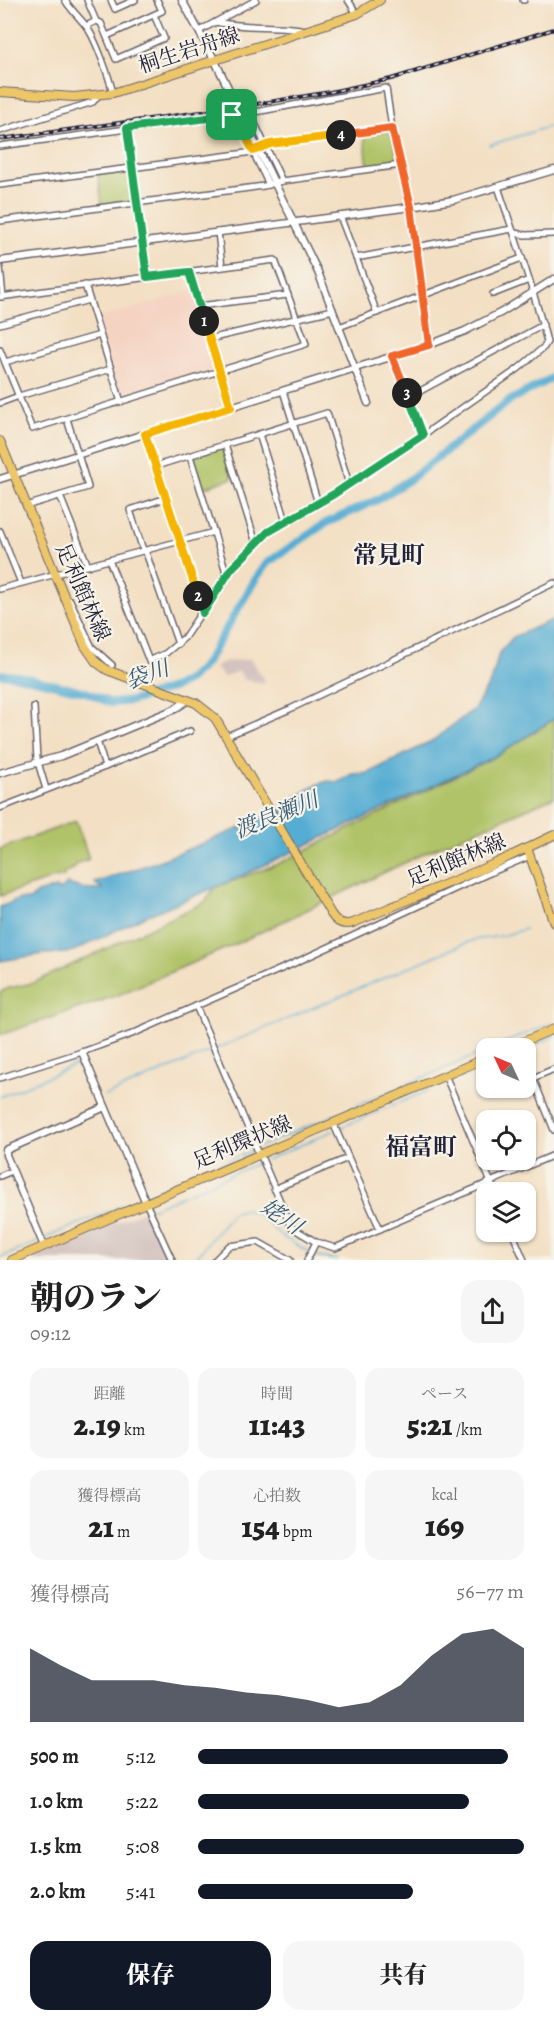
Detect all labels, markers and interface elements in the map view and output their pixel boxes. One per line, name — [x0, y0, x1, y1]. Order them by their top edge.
street label: 桐生岩舟線 — [135, 20, 243, 80]
pin — [206, 89, 257, 140]
icon: arrive — [215, 98, 248, 131]
pin: 4 — [326, 120, 356, 150]
text: 4 — [337, 124, 345, 146]
pin: 1 — [189, 306, 219, 336]
text: 1 — [201, 310, 207, 332]
pin: 3 — [392, 378, 422, 408]
text: 3 — [404, 382, 410, 404]
street label: 足利館林線 — [49, 538, 117, 646]
district label: 常見町 — [353, 539, 425, 571]
pin: 2 — [183, 581, 213, 611]
text: 2 — [194, 585, 202, 607]
water label: 袋川 — [122, 653, 175, 697]
water label: 渡良瀬川 — [230, 784, 325, 845]
street label: 足利館林線 — [402, 827, 510, 893]
north arrow — [476, 1038, 536, 1098]
map controls — [476, 1038, 536, 1242]
street label: 足利環状線 — [188, 1109, 296, 1175]
button: locate — [476, 1110, 536, 1170]
district label: 福富町 — [385, 1131, 457, 1163]
button: layers — [476, 1182, 536, 1242]
water label: 姥川 — [255, 1192, 310, 1243]
text: 朝のラン — [30, 1275, 162, 1320]
button: share — [461, 1280, 524, 1343]
text: 09:12 — [30, 1320, 71, 1347]
text: 距離 — [93, 1383, 125, 1405]
text: 時間 — [261, 1383, 293, 1405]
text: ペース — [421, 1383, 468, 1405]
text: 2.19 — [73, 1405, 121, 1445]
text: 11:43 — [249, 1405, 305, 1445]
text: 5:21 — [407, 1405, 453, 1445]
text: km — [121, 1419, 145, 1441]
text: /km — [453, 1419, 482, 1441]
text: kcal — [432, 1484, 457, 1506]
text: 獲得標高 — [77, 1485, 141, 1507]
text: 心拍数 — [253, 1485, 301, 1507]
text: 169 — [425, 1506, 464, 1546]
text: 21 — [88, 1507, 114, 1547]
text: 154 — [241, 1507, 280, 1547]
text: m — [114, 1521, 130, 1543]
text: bpm — [280, 1521, 313, 1543]
text: 56–77 m — [457, 1578, 524, 1605]
text: 獲得標高 — [30, 1581, 110, 1608]
text: 500 m — [30, 1743, 79, 1770]
text: 5:12 — [126, 1743, 156, 1770]
text: 1.0 km — [30, 1788, 83, 1815]
text: 5:22 — [126, 1788, 158, 1815]
text: 1.5 km — [30, 1833, 82, 1860]
text: 5:08 — [126, 1833, 160, 1860]
text: 2.0 km — [30, 1878, 86, 1905]
text: 5:41 — [126, 1878, 155, 1905]
button: 保存 — [30, 1941, 271, 2010]
button: 共有 — [283, 1941, 524, 2010]

